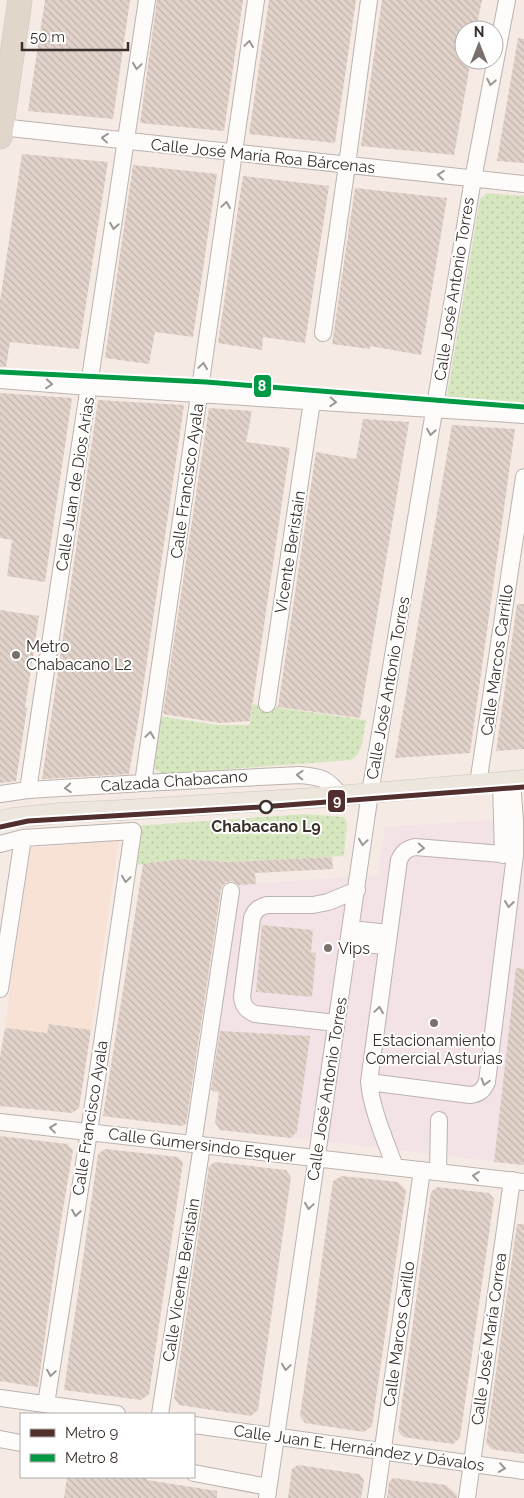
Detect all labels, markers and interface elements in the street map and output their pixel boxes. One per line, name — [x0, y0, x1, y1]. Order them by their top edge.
scale bar — [22, 20, 129, 52]
north arrow — [454, 20, 504, 70]
text: N — [474, 24, 484, 40]
text: 50 m — [30, 28, 65, 46]
one-way arrow — [244, 40, 254, 49]
one-way arrow — [133, 61, 143, 70]
one-way arrow — [487, 78, 497, 87]
one-way arrow — [101, 133, 109, 144]
street label: Calle José María Roa Bárcenas — [150, 135, 376, 177]
one-way arrow — [436, 170, 444, 181]
street label: Calle José Antonio Torres — [430, 196, 478, 382]
one-way arrow — [221, 201, 231, 209]
one-way arrow — [109, 222, 119, 231]
one-way arrow — [198, 362, 208, 370]
line badge: 8 — [253, 374, 272, 398]
one-way arrow — [45, 378, 53, 389]
text: 8 — [258, 378, 266, 394]
street label: Calle Juan de Dios Arias — [52, 395, 98, 573]
one-way arrow — [329, 397, 337, 408]
street label: Calle Francisco Ayala — [167, 402, 207, 560]
one-way arrow — [426, 428, 436, 436]
street label: Vicente Beristain — [271, 489, 309, 615]
street label: Calle Marcos Carrillo — [477, 583, 517, 737]
street label: Calle José Antonio Torres — [363, 595, 414, 781]
place label: Metro Chabacano L2 — [26, 637, 132, 674]
marker: Metro Chabacano L2 — [10, 649, 22, 661]
one-way arrow — [145, 730, 155, 739]
street label: Calzada Chabacano — [100, 766, 248, 796]
one-way arrow — [296, 770, 304, 780]
one-way arrow — [63, 782, 71, 793]
line badge: 9 — [327, 789, 346, 813]
text: 9 — [333, 793, 341, 809]
marker: Chabacano L9 — [259, 800, 273, 814]
place label: Chabacano L9 — [211, 817, 321, 836]
one-way arrow — [359, 837, 369, 846]
one-way arrow — [417, 843, 425, 854]
one-way arrow — [121, 875, 132, 883]
one-way arrow — [504, 899, 514, 908]
place label: Vips — [338, 939, 370, 958]
marker: Vips — [322, 942, 334, 954]
street label: Calle José Antonio Torres — [303, 996, 351, 1182]
one-way arrow — [373, 1006, 383, 1015]
marker: Estacionamiento Comercial Asturias — [428, 1017, 440, 1029]
place label: Estacionamiento Comercial Asturias — [365, 1031, 503, 1068]
street label: Calle Francisco Ayala — [68, 1039, 112, 1197]
one-way arrow — [481, 1077, 491, 1086]
one-way arrow — [49, 1123, 57, 1134]
street label: Calle Gumersindo Esquer — [107, 1124, 297, 1166]
one-way arrow — [471, 1171, 479, 1182]
street label: Calle Vicente Beristain — [159, 1197, 203, 1363]
one-way arrow — [304, 1203, 315, 1211]
one-way arrow — [71, 1209, 82, 1217]
street label: Calle José María Correa — [467, 1252, 511, 1426]
street label: Calle Marcos Carillo — [379, 1260, 419, 1408]
one-way arrow — [281, 1363, 291, 1371]
one-way arrow — [46, 1369, 57, 1377]
legend — [20, 1413, 195, 1478]
street label: Calle Juan E. Hernández y Dávalos — [232, 1421, 486, 1475]
text: Metro 9 — [65, 1424, 119, 1442]
text: Metro 8 — [65, 1449, 119, 1467]
one-way arrow — [498, 1462, 506, 1473]

